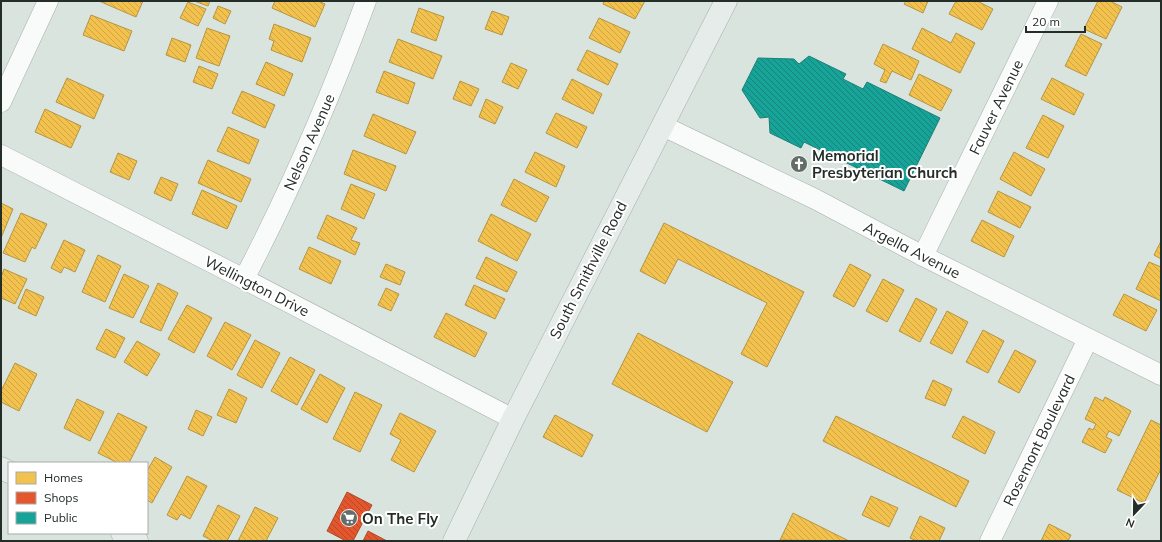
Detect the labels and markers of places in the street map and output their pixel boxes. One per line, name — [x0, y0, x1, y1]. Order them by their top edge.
place label: Memorial Presbyterian Church — [812, 146, 958, 182]
church icon: Memorial Presbyterian Church — [789, 154, 809, 174]
supermarket icon: On The Fly — [339, 508, 359, 528]
place label: On The Fly — [362, 509, 439, 528]

